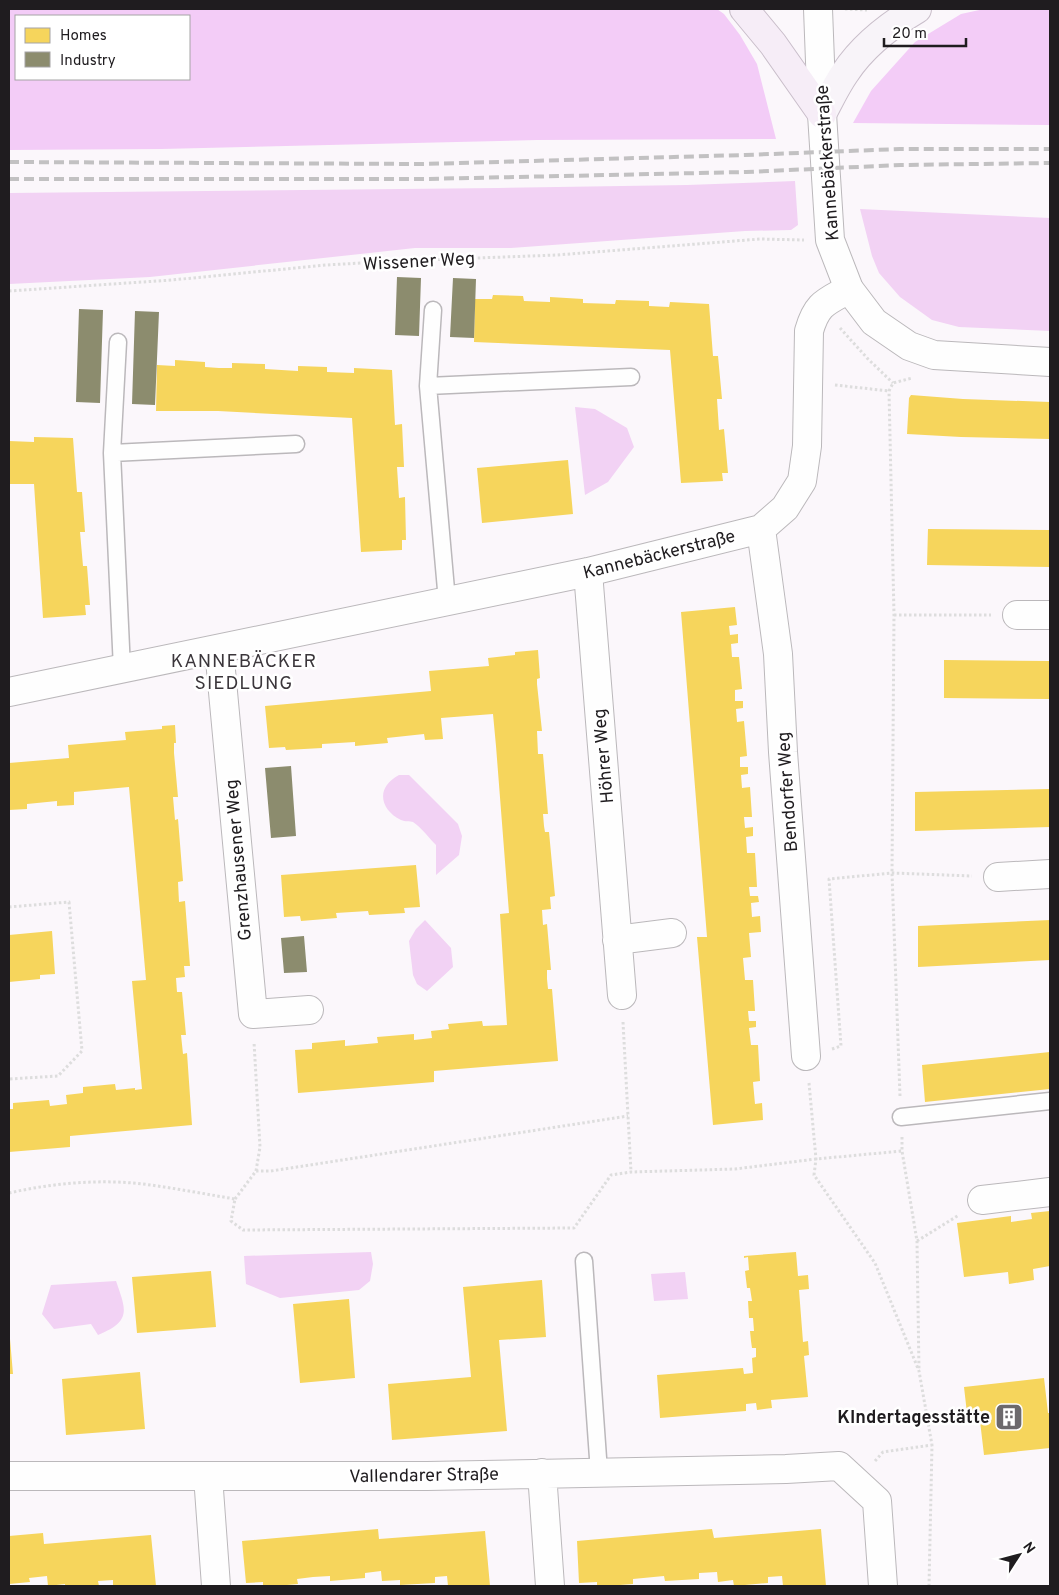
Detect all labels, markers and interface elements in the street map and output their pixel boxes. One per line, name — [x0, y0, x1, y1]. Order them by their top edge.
legend — [15, 15, 190, 80]
scale bar — [884, 15, 966, 47]
text: 20 m — [892, 25, 927, 44]
text: Homes — [60, 27, 107, 46]
text: Industry — [60, 52, 116, 71]
street label: Kannebäckerstraße — [812, 84, 845, 242]
street label: Wissener Weg — [362, 248, 476, 277]
street label: Kannebäckerstraße — [581, 525, 738, 586]
district label: KANNEBÄCKER SIEDLUNG — [171, 649, 317, 696]
street label: Höhrer Weg — [589, 707, 620, 804]
street label: Bendorfer Weg — [773, 731, 804, 853]
street label: Grenzhausener Weg — [221, 778, 258, 942]
building icon: KIndertagesstätte — [994, 1402, 1024, 1432]
place label: KIndertagesstätte — [837, 1407, 990, 1430]
street label: Vallendarer Straße — [349, 1464, 499, 1489]
north arrow — [994, 1530, 1044, 1580]
text: N — [1018, 1539, 1038, 1557]

